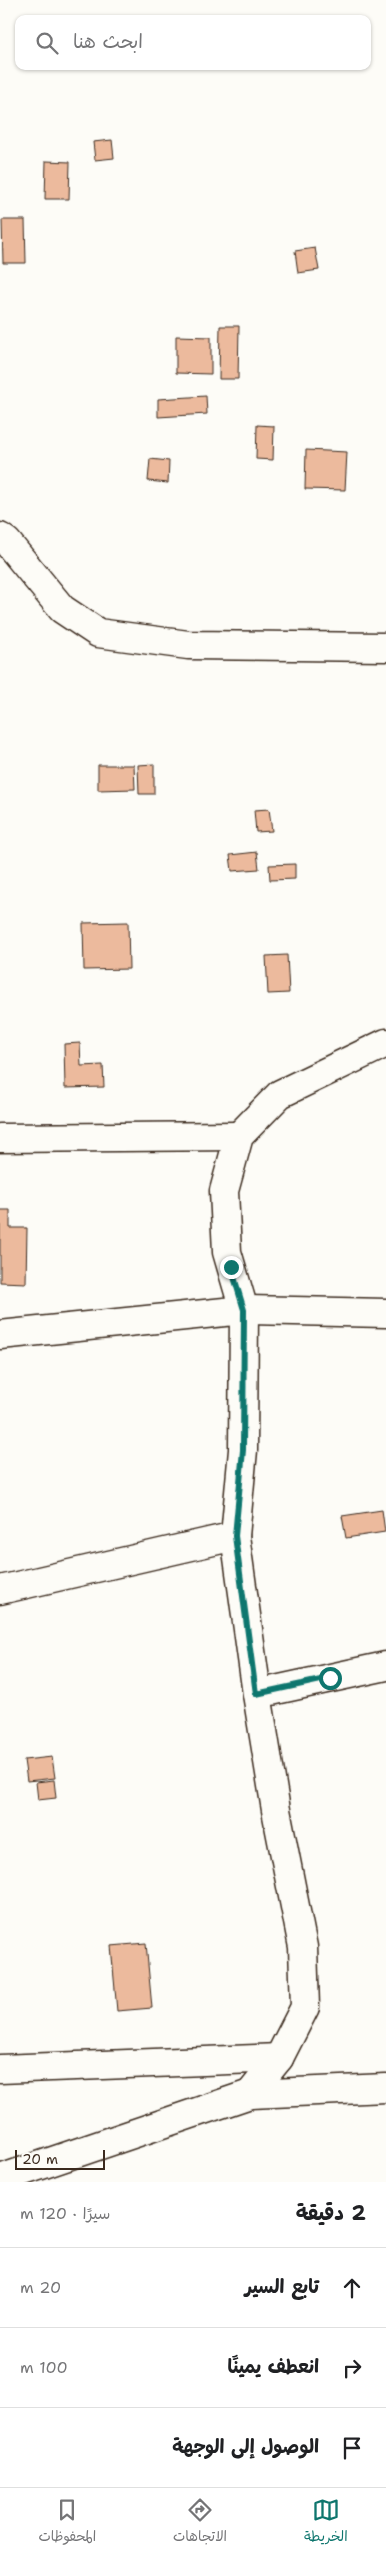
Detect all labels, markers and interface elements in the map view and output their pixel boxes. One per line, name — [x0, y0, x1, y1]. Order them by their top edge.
search box — [15, 15, 371, 70]
icon: search — [33, 29, 61, 57]
text: ابحث هنا — [73, 29, 143, 54]
route end — [220, 1256, 243, 1279]
route start — [319, 1667, 342, 1690]
scale bar — [15, 2147, 105, 2170]
text: 20 m — [22, 2150, 58, 2168]
text: 2 دقيقة — [296, 2199, 366, 2227]
text: سيرًا · 120 m — [20, 2203, 110, 2224]
text: تابع السير — [245, 2274, 319, 2299]
icon: ahead — [338, 2274, 366, 2302]
text: 20 m — [20, 2277, 61, 2298]
text: انعطف يمينًا — [228, 2354, 319, 2379]
icon: right — [338, 2354, 366, 2382]
text: 100 m — [20, 2357, 68, 2378]
text: الوصول إلى الوجهة — [172, 2434, 319, 2459]
icon: arrive — [338, 2434, 366, 2462]
tab: المحفوظات — [38, 2496, 96, 2549]
tab: الاتجاهات — [173, 2496, 227, 2549]
tab: الخريطة — [304, 2496, 348, 2549]

